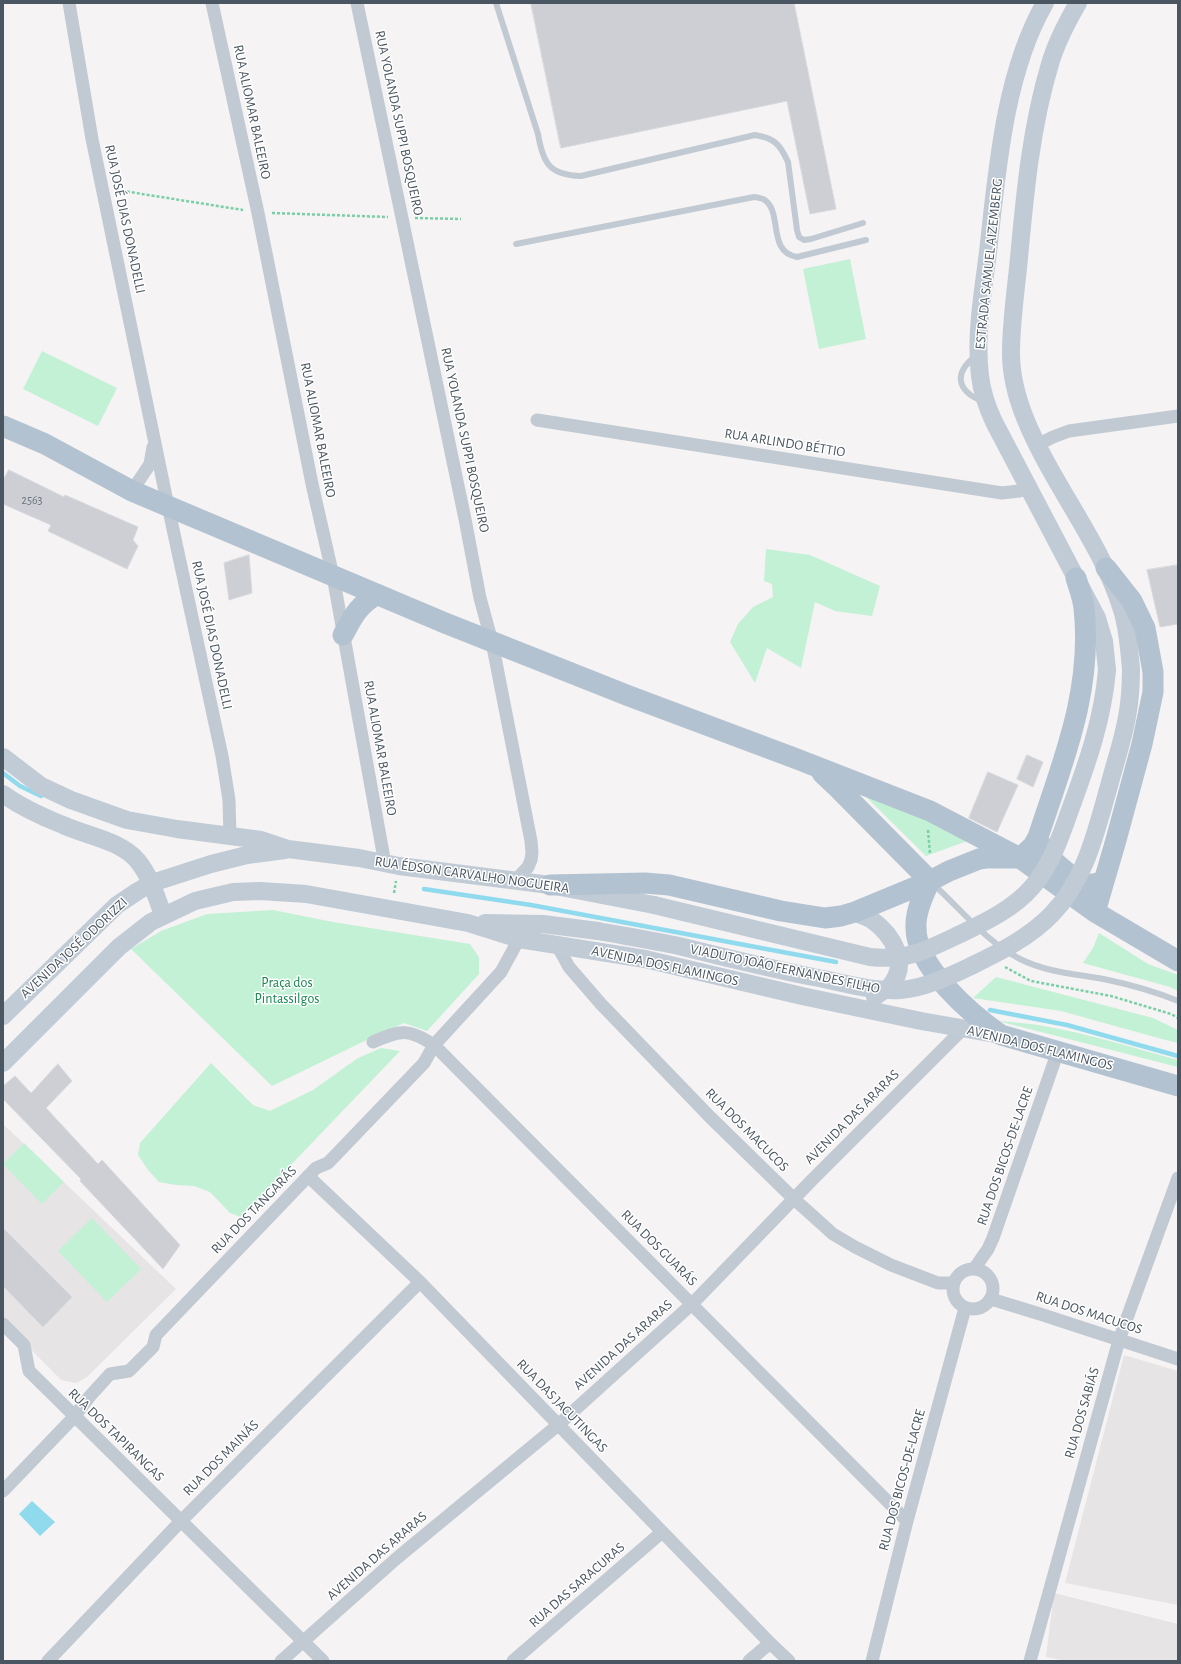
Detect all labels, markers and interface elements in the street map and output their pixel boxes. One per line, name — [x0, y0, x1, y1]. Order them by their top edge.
street label: RUA YOLANDA SUPPI BOSQUEIRO — [371, 29, 427, 217]
street label: RUA ALIOMAR BALEEIRO — [230, 43, 274, 181]
street label: RUA JOSÉ DIAS DONADELLI — [101, 143, 149, 295]
street label: ESTRADA SAMUEL AIZEMBERG — [972, 178, 1006, 350]
street label: RUA YOLANDA SUPPI BOSQUEIRO — [437, 346, 493, 534]
street label: RUA ALIOMAR BALEEIRO — [297, 361, 339, 499]
street label: RUA ARLINDO BÉTTIO — [723, 425, 847, 461]
house number: 2563 — [21, 493, 43, 507]
street label: RUA JOSÉ DIAS DONADELLI — [188, 559, 236, 711]
street label: RUA ALIOMAR BALEEIRO — [360, 679, 400, 817]
street label: RUA ÉDSON CARVALHO NOGUEIRA — [374, 853, 570, 897]
street label: AVENIDA JOSÉ ODORIZZI — [17, 894, 131, 1002]
street label: VIADUTO JOÃO FERNANDES FILHO — [689, 941, 881, 997]
street label: AVENIDA DOS FLAMINGOS — [590, 942, 740, 990]
park label: Praça dos Pintassilgos — [255, 975, 319, 1008]
street label: AVENIDA DOS FLAMINGOS — [965, 1022, 1115, 1074]
street label: AVENIDA DAS ARARAS — [801, 1066, 903, 1168]
street label: RUA DOS BICOS-DE-LACRE — [973, 1084, 1037, 1228]
street label: RUA DOS MACUCOS — [702, 1085, 792, 1175]
street label: RUA DOS TANGARÁS — [208, 1163, 300, 1257]
street label: RUA DOS GUARÁS — [617, 1206, 701, 1290]
street label: RUA DOS MACUCOS — [1034, 1288, 1144, 1338]
street label: AVENIDA DAS ARARAS — [570, 1296, 676, 1394]
street label: RUA DAS JACUTINGAS — [513, 1356, 611, 1456]
street label: RUA DOS SABIÁS — [1061, 1366, 1103, 1460]
street label: RUA DOS TAPIRANGAS — [65, 1385, 167, 1485]
street label: RUA DOS BICOS-DE-LACRE — [875, 1407, 929, 1553]
street label: RUA DOS MAINÁS — [180, 1417, 262, 1499]
street label: AVENIDA DAS ARARAS — [323, 1508, 431, 1604]
street label: RUA DAS SARACURAS — [526, 1539, 628, 1631]

